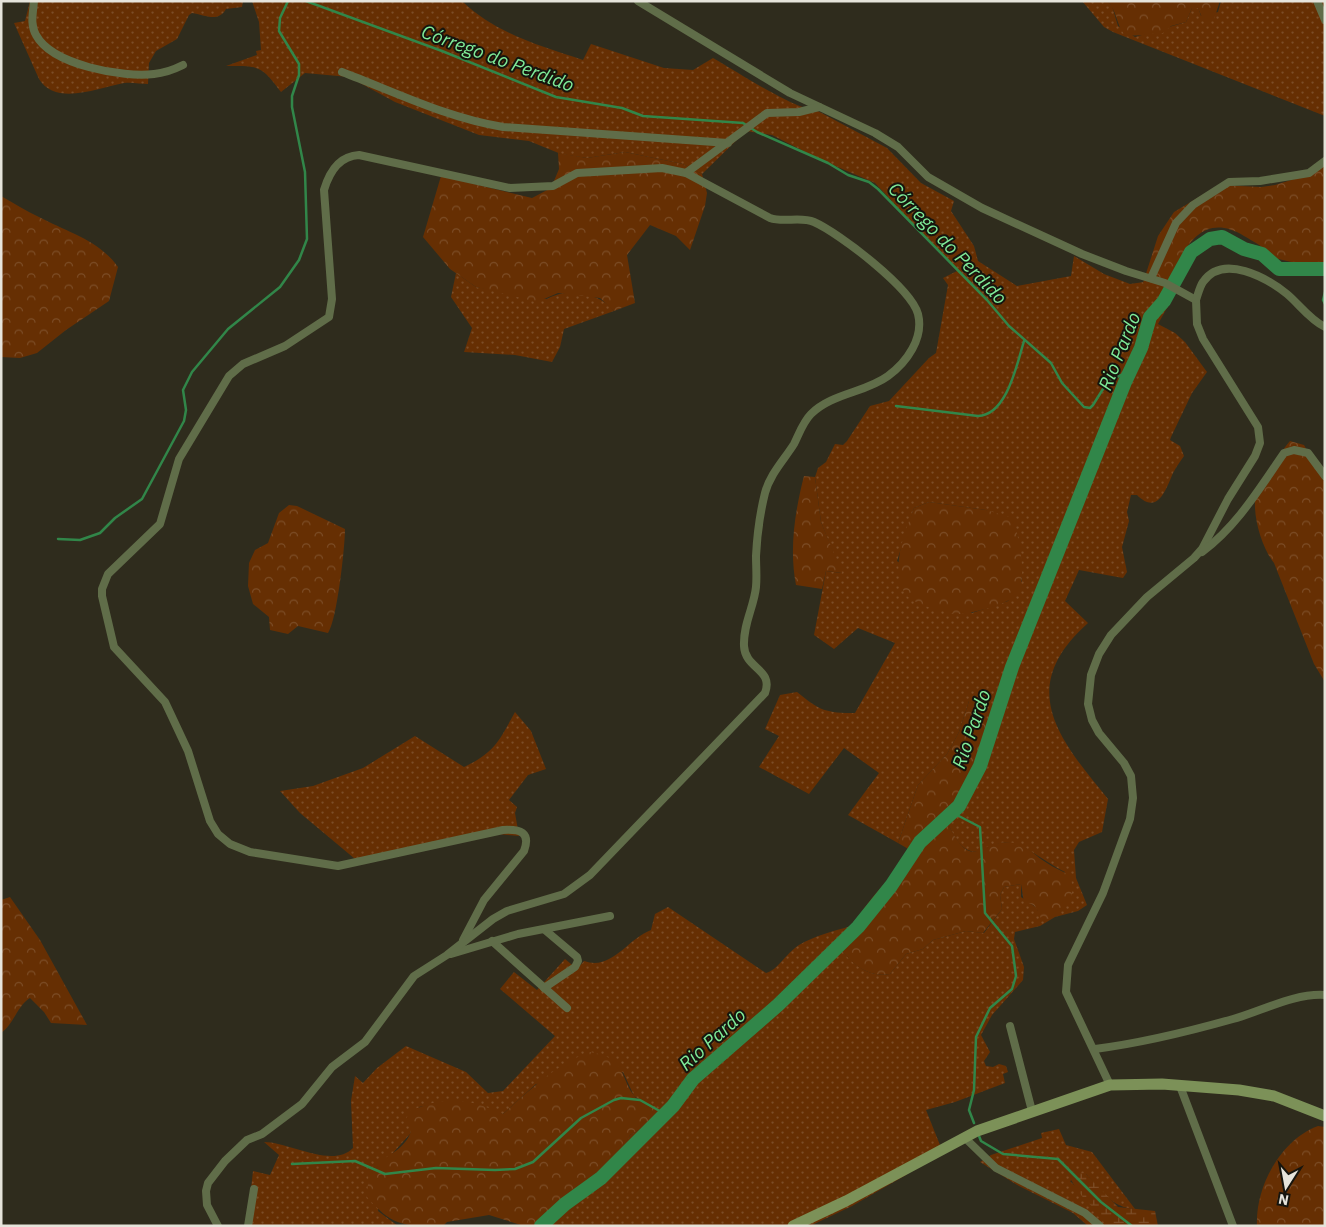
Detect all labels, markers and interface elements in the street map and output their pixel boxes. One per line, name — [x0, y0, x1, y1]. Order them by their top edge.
water label: Córrego do Perdido — [418, 19, 578, 97]
water label: Córrego do Perdido — [883, 177, 1013, 309]
water label: Rio Pardo — [1093, 308, 1145, 394]
water label: Rio Pardo — [946, 686, 996, 772]
water label: Rio Pardo — [673, 1003, 751, 1075]
north arrow — [1261, 1162, 1311, 1212]
text: N — [1277, 1190, 1290, 1210]

